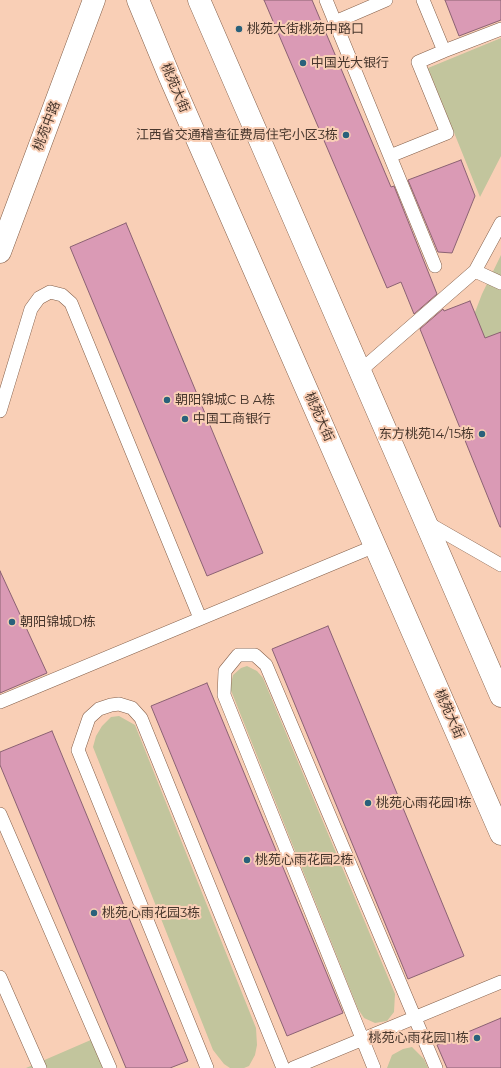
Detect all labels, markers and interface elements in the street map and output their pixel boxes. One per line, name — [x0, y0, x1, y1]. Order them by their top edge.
place label: 桃苑大街桃苑中路口 — [247, 21, 364, 37]
marker: 桃苑大街桃苑中路口 — [234, 24, 244, 34]
place label: 中国光大银行 — [311, 55, 389, 71]
marker: 中国光大银行 — [298, 58, 308, 68]
street label: 桃苑大街 — [158, 61, 192, 115]
street label: 桃苑中路 — [30, 99, 64, 153]
place label: 江西省交通稽查征费局住宅小区3栋 — [136, 127, 338, 143]
marker: 江西省交通稽查征费局住宅小区3栋 — [341, 130, 351, 140]
street label: 桃苑大街 — [301, 390, 337, 444]
place label: 朝阳锦城C B A栋 — [175, 392, 275, 408]
marker: 朝阳锦城C B A栋 — [162, 395, 172, 405]
place label: 中国工商银行 — [193, 411, 271, 427]
marker: 中国工商银行 — [180, 414, 190, 424]
place label: 东方桃苑14/15栋 — [379, 426, 474, 442]
marker: 东方桃苑14/15栋 — [477, 429, 487, 439]
place label: 朝阳锦城D栋 — [20, 614, 96, 630]
marker: 朝阳锦城D栋 — [7, 617, 17, 627]
street label: 桃苑大街 — [431, 687, 467, 741]
place label: 桃苑心雨花园1栋 — [376, 795, 472, 811]
marker: 桃苑心雨花园1栋 — [363, 798, 373, 808]
place label: 桃苑心雨花园2栋 — [255, 852, 353, 868]
marker: 桃苑心雨花园2栋 — [242, 855, 252, 865]
place label: 桃苑心雨花园3栋 — [102, 905, 200, 921]
marker: 桃苑心雨花园3栋 — [89, 908, 99, 918]
place label: 桃苑心雨花园11栋 — [369, 1030, 469, 1046]
marker: 桃苑心雨花园11栋 — [472, 1033, 482, 1043]

